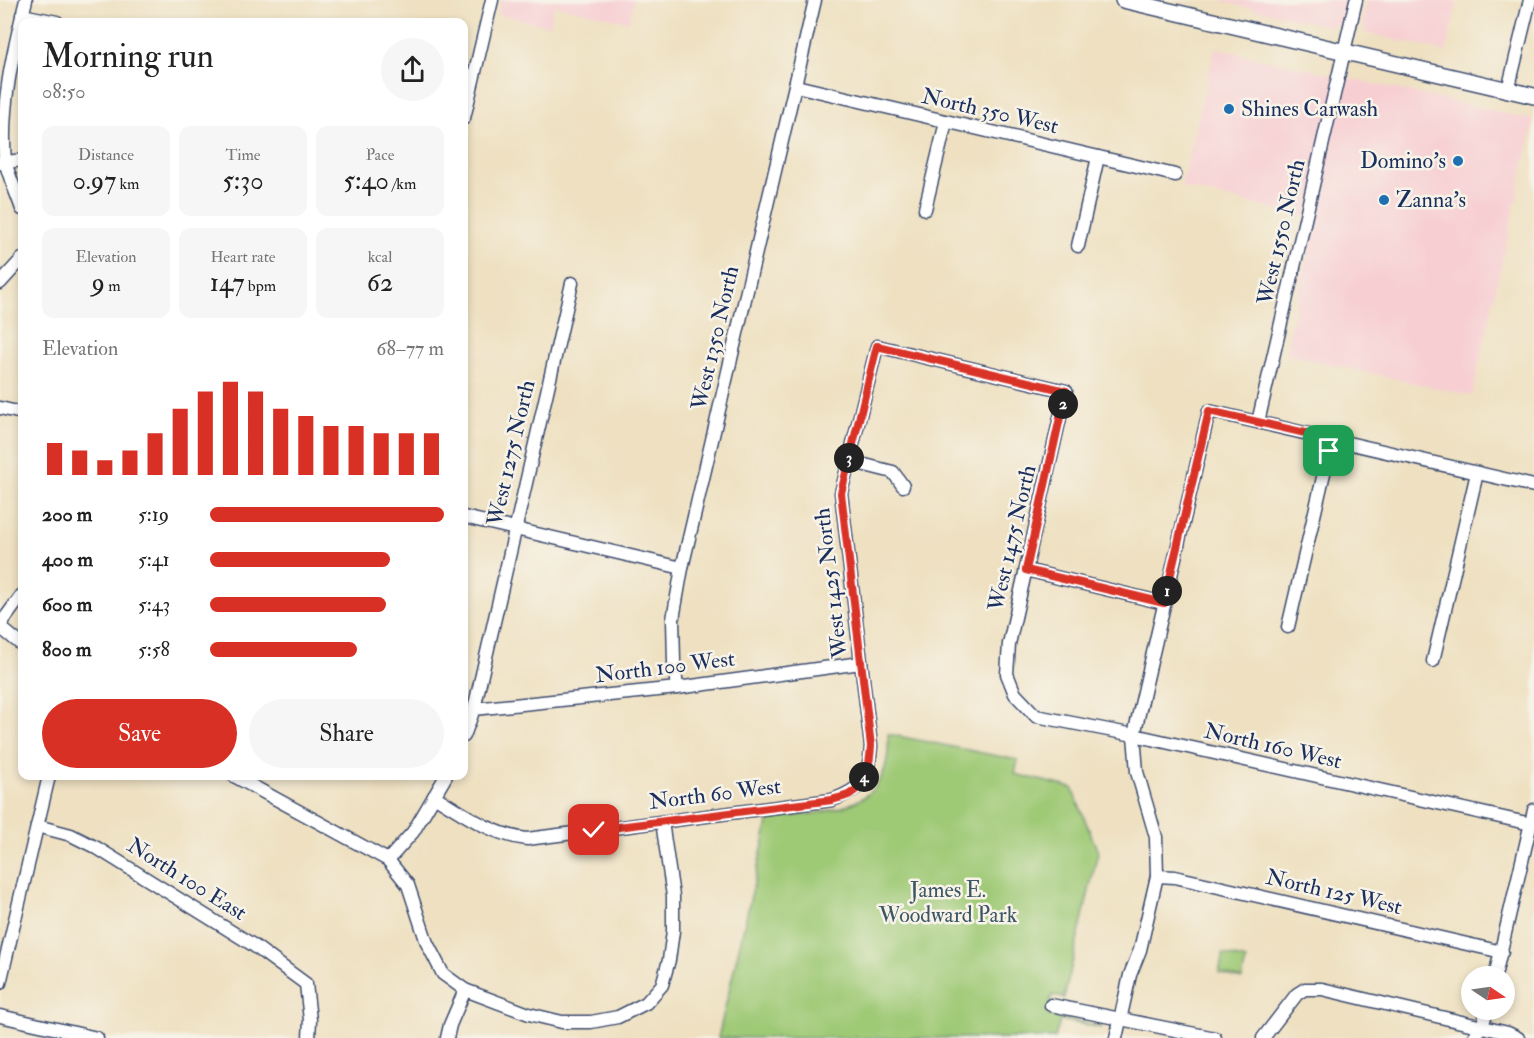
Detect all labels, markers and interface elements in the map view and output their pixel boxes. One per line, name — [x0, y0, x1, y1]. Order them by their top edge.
text: Morning run — [42, 36, 214, 77]
button: share — [381, 38, 444, 101]
text: 08:50 — [42, 79, 85, 104]
street label: North 350 West — [919, 82, 1061, 140]
place label: Shines Carwash — [1241, 95, 1379, 123]
marker: Shines Carwash — [1222, 102, 1236, 116]
text: Distance — [78, 145, 134, 165]
text: Time — [226, 145, 260, 165]
text: Pace — [366, 145, 394, 165]
place label: Domino's — [1360, 147, 1446, 175]
marker: Domino's — [1451, 154, 1465, 168]
street label: West 1550 North — [1250, 156, 1311, 308]
text: 0.97 — [72, 165, 116, 197]
text: 5:30 — [222, 165, 264, 197]
text: 5:40 — [344, 165, 389, 197]
text: km — [116, 174, 140, 194]
text: /km — [389, 174, 416, 194]
place label: Zanna's — [1396, 186, 1466, 214]
marker: Zanna's — [1377, 193, 1391, 207]
text: Elevation — [76, 247, 136, 267]
text: Heart rate — [210, 247, 276, 267]
text: kcal — [368, 247, 392, 267]
street label: West 1350 North — [685, 263, 745, 414]
text: 9 — [91, 267, 105, 299]
text: 147 — [210, 267, 244, 299]
text: 62 — [367, 267, 393, 299]
text: m — [105, 276, 121, 296]
text: bpm — [244, 276, 276, 296]
text: Elevation — [42, 336, 118, 361]
text: 68–77 m — [376, 336, 444, 361]
street label: West 1275 North — [480, 377, 541, 530]
pin: 2 — [1048, 389, 1078, 419]
text: 2 — [1059, 394, 1067, 414]
pin — [1303, 425, 1354, 476]
icon: arrive — [1312, 434, 1345, 467]
pin: 3 — [834, 443, 864, 473]
text: 3 — [846, 448, 852, 468]
street label: West 1475 North — [981, 462, 1043, 615]
text: 200 m — [42, 502, 92, 527]
text: 5:19 — [138, 502, 169, 527]
street label: West 1425 North — [808, 506, 854, 660]
text: 400 m — [42, 547, 93, 572]
text: 5:41 — [138, 547, 170, 572]
pin: 1 — [1152, 576, 1182, 606]
text: 1 — [1164, 581, 1170, 601]
text: 600 m — [42, 592, 92, 617]
text: 5:43 — [138, 592, 170, 617]
text: 800 m — [42, 637, 92, 662]
text: 5:58 — [138, 637, 170, 662]
street label: North 100 West — [594, 645, 736, 689]
button: Save — [42, 699, 237, 768]
button: Share — [249, 699, 444, 768]
street label: North 160 West — [1201, 717, 1345, 775]
pin: 4 — [849, 762, 879, 792]
text: 4 — [860, 767, 868, 787]
street label: North 60 West — [648, 772, 782, 816]
pin — [568, 804, 619, 855]
icon: check — [577, 813, 610, 846]
street label: North 100 East — [122, 831, 252, 927]
street label: North 125 West — [1263, 863, 1405, 921]
park label: James E. Woodward Park — [878, 876, 1018, 929]
north arrow — [1461, 966, 1515, 1020]
map controls — [1461, 966, 1515, 1020]

